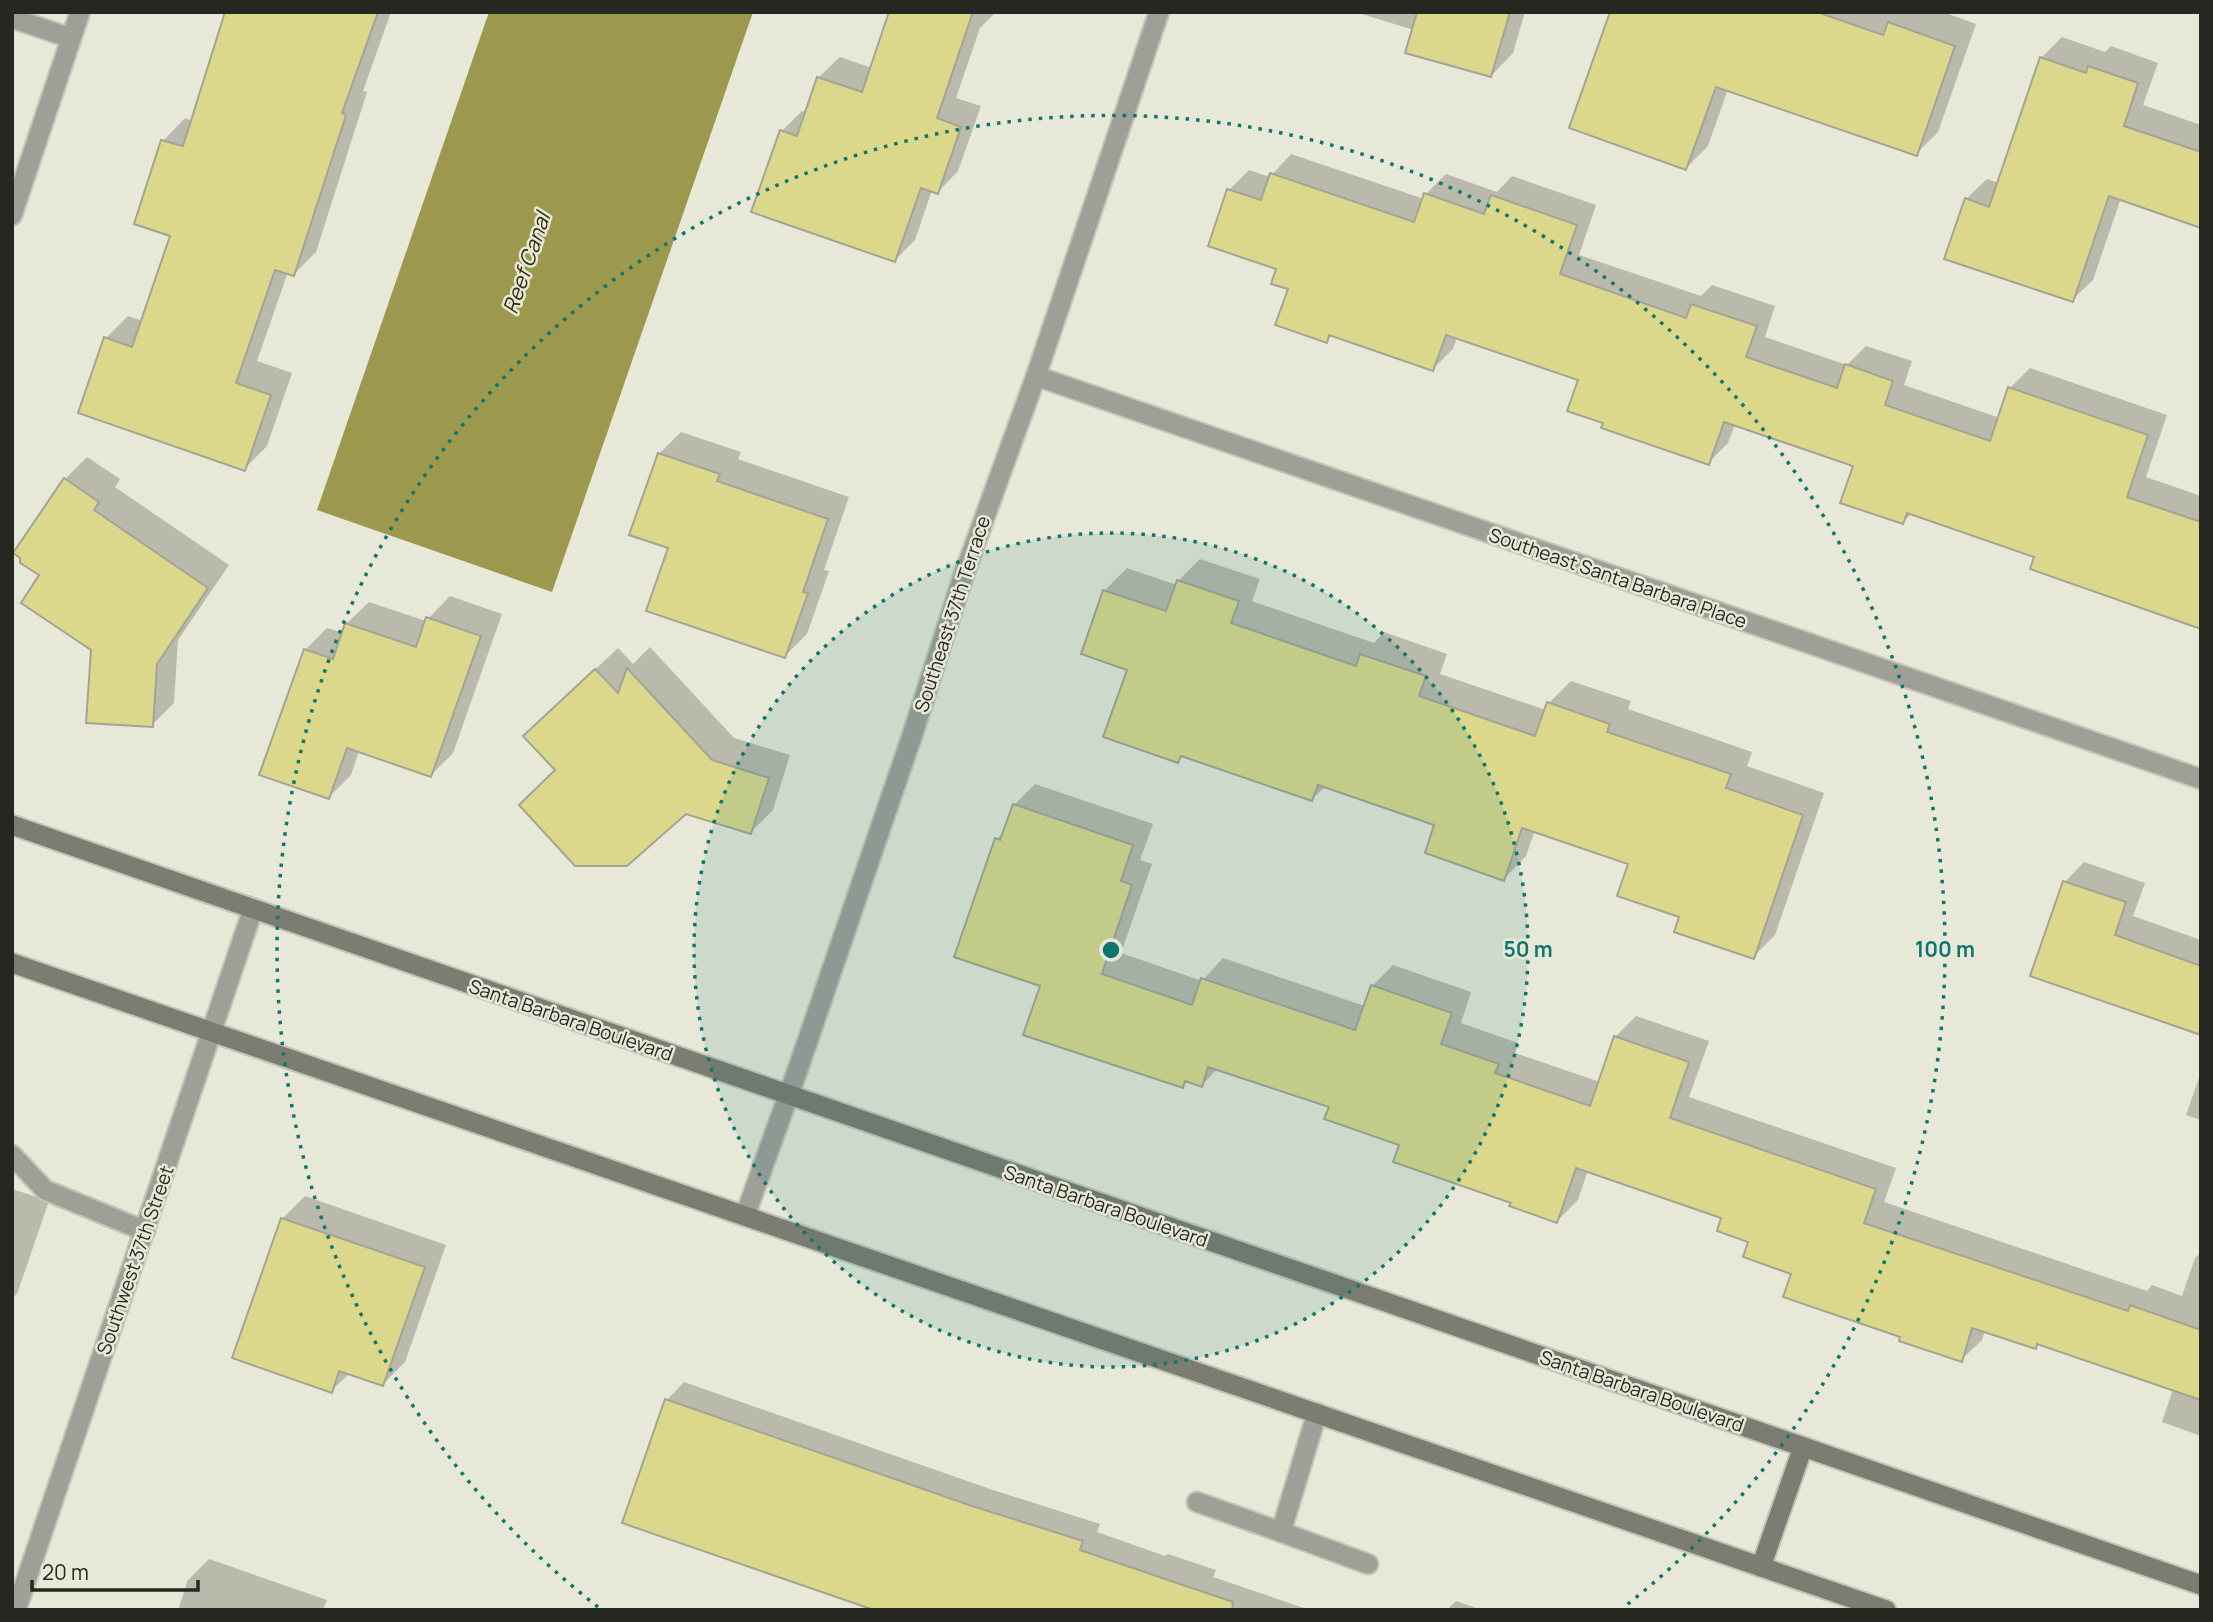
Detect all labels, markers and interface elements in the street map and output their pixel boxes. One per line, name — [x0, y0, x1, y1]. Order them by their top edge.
water label: Reef Canal — [496, 206, 557, 317]
street label: Southeast 37th Terrace — [908, 513, 996, 715]
street label: Southeast Santa Barbara Place — [1486, 522, 1750, 634]
text: 50 m — [1503, 935, 1553, 963]
text: 100 m — [1915, 935, 1975, 963]
centre of rings — [1099, 938, 1123, 962]
street label: Santa Barbara Boulevard — [466, 973, 676, 1067]
street label: Santa Barbara Boulevard — [1001, 1159, 1211, 1253]
street label: Southwest 37th Street — [90, 1162, 180, 1358]
street label: Santa Barbara Boulevard — [1537, 1344, 1747, 1438]
scale bar — [32, 1548, 198, 1592]
text: 20 m — [42, 1558, 89, 1586]

